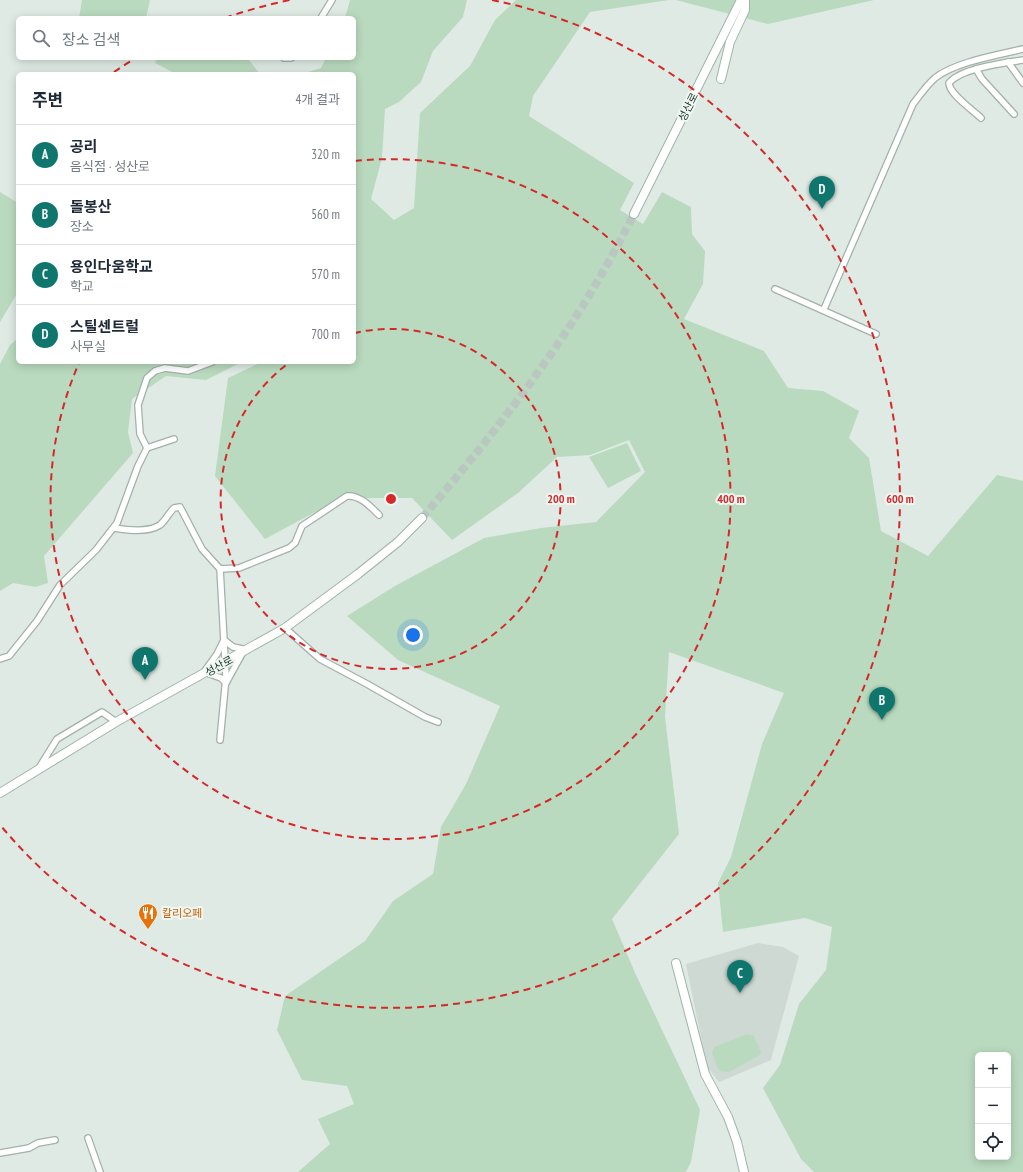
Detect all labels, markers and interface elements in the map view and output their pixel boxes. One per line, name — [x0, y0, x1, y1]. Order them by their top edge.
search box — [16, 16, 356, 60]
icon: search — [30, 27, 52, 49]
text: 장소 검색 — [62, 30, 120, 49]
text: 주변 — [32, 89, 63, 111]
street label: 성산로 — [675, 90, 701, 124]
text: 4개 결과 — [296, 91, 340, 108]
text: 공리 — [70, 137, 98, 156]
text: A — [42, 146, 48, 163]
text: 320 m — [311, 146, 340, 163]
text: 음식점 · 성산로 — [70, 158, 150, 175]
pin: D — [809, 176, 835, 209]
text: 돌봉산 — [70, 197, 111, 216]
text: B — [42, 206, 48, 223]
text: 560 m — [311, 206, 340, 223]
text: 장소 — [70, 218, 94, 235]
text: 용인다움학교 — [70, 257, 153, 276]
text: C — [42, 266, 48, 283]
text: 570 m — [311, 266, 340, 283]
text: 학교 — [70, 278, 94, 295]
text: 스틸센트럴 — [70, 317, 139, 336]
text: D — [42, 326, 48, 343]
text: 700 m — [311, 326, 340, 343]
text: 사무실 — [70, 338, 106, 355]
text: 200 m — [547, 491, 575, 506]
text: 400 m — [717, 491, 745, 506]
text: 600 m — [886, 491, 914, 506]
centre of rings — [384, 492, 398, 506]
your location — [403, 625, 423, 645]
pin: A — [132, 647, 158, 680]
street label: 성산로 — [202, 653, 236, 679]
pin: B — [869, 687, 895, 720]
restaurant icon: 칼리오페 — [137, 902, 159, 930]
place label: 칼리오페 — [162, 906, 202, 920]
pin: C — [727, 960, 753, 993]
map controls — [975, 1052, 1011, 1160]
button: + — [975, 1052, 1011, 1088]
button: − — [975, 1088, 1011, 1124]
button: locate — [975, 1124, 1011, 1160]

